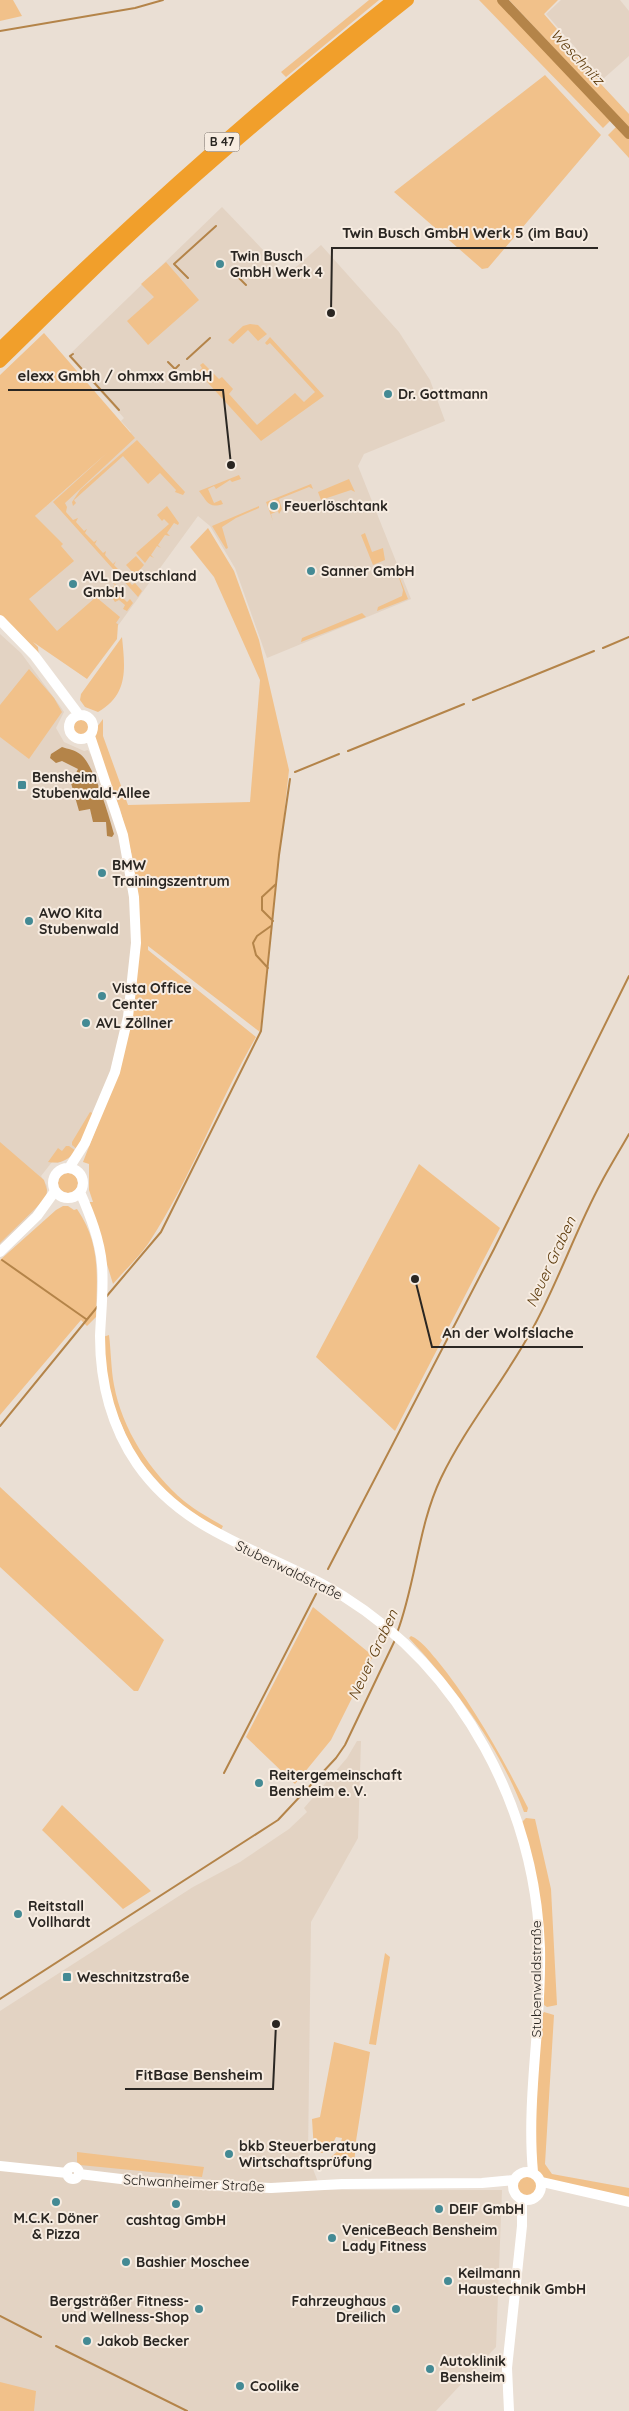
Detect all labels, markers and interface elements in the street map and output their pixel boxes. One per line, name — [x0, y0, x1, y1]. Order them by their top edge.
water label: Weschnitz — [546, 25, 609, 90]
road number: B 47 — [204, 132, 240, 152]
callout: Twin Busch GmbH Werk 5 (im Bau) — [332, 218, 598, 248]
text: Twin Busch GmbH Werk 5 (im Bau) — [342, 223, 588, 242]
place label: Twin Busch GmbH Werk 4 — [230, 247, 323, 281]
marker: Twin Busch GmbH Werk 4 — [214, 258, 226, 270]
callout: elexx Gmbh / ohmxx GmbH — [8, 360, 223, 390]
text: elexx Gmbh / ohmxx GmbH — [17, 366, 213, 385]
place label: Dr. Gottmann — [398, 385, 488, 403]
marker: Dr. Gottmann — [382, 388, 394, 400]
place label: Feuerlöschtank — [284, 497, 388, 515]
marker: Feuerlöschtank — [268, 500, 280, 512]
place label: Sanner GmbH — [321, 562, 415, 580]
marker: Sanner GmbH — [305, 565, 317, 577]
place label: AVL Deutschland GmbH — [83, 567, 196, 601]
marker: AVL Deutschland GmbH — [67, 578, 79, 590]
place label: Bensheim Stubenwald-Allee — [32, 768, 150, 802]
marker: Bensheim Stubenwald-Allee — [16, 779, 28, 791]
place label: BMW Trainingszentrum — [112, 856, 230, 890]
marker: BMW Trainingszentrum — [96, 867, 108, 879]
place label: AWO Kita Stubenwald — [39, 904, 119, 938]
marker: AWO Kita Stubenwald — [23, 915, 35, 927]
place label: Vista Office Center — [112, 979, 192, 1013]
marker: Vista Office Center — [96, 990, 108, 1002]
place label: AVL Zöllner — [96, 1014, 173, 1032]
marker: AVL Zöllner — [80, 1017, 92, 1029]
water label: Neuer Graben — [521, 1213, 580, 1310]
callout: An der Wolfslache — [432, 1317, 583, 1347]
text: An der Wolfslache — [442, 1323, 574, 1342]
street label: Stubenwaldstraße — [232, 1536, 346, 1604]
water label: Neuer Graben — [343, 1606, 402, 1703]
place label: Reitergemeinschaft Bensheim e. V. — [269, 1766, 403, 1800]
marker: Reitergemeinschaft Bensheim e. V. — [253, 1777, 265, 1789]
place label: Reitstall Vollhardt — [28, 1897, 91, 1931]
marker: Reitstall Vollhardt — [12, 1908, 24, 1920]
street label: Stubenwaldstraße — [527, 1920, 545, 2038]
place label: Weschnitzstraße — [77, 1968, 189, 1986]
marker: Weschnitzstraße — [61, 1971, 73, 1983]
callout: FitBase Bensheim — [125, 2059, 273, 2089]
text: FitBase Bensheim — [135, 2065, 263, 2084]
place label: bkb Steuerberatung Wirtschaftsprüfung — [239, 2137, 376, 2171]
marker: bkb Steuerberatung Wirtschaftsprüfung — [223, 2148, 235, 2160]
street label: Schwanheimer Straße — [123, 2170, 265, 2196]
marker: M.C.K. Döner & Pizza — [50, 2196, 62, 2208]
marker: cashtag GmbH — [170, 2198, 182, 2210]
place label: DEIF GmbH — [449, 2200, 524, 2218]
marker: DEIF GmbH — [433, 2203, 445, 2215]
place label: M.C.K. Döner & Pizza — [13, 2209, 99, 2243]
place label: cashtag GmbH — [126, 2211, 226, 2229]
place label: VeniceBeach Bensheim Lady Fitness — [342, 2221, 497, 2255]
marker: VeniceBeach Bensheim Lady Fitness — [326, 2232, 338, 2244]
place label: Bashier Moschee — [136, 2253, 249, 2271]
marker: Bashier Moschee — [120, 2256, 132, 2268]
place label: Keilmann Haustechnik GmbH — [458, 2264, 586, 2298]
marker: Keilmann Haustechnik GmbH — [442, 2275, 454, 2287]
place label: Bergsträßer Fitness- und Wellness-Shop — [50, 2292, 189, 2326]
place label: Fahrzeughaus Dreilich — [292, 2292, 386, 2326]
marker: Bergsträßer Fitness- und Wellness-Shop — [193, 2303, 205, 2315]
marker: Fahrzeughaus Dreilich — [390, 2303, 402, 2315]
place label: Jakob Becker — [97, 2332, 189, 2350]
marker: Jakob Becker — [81, 2335, 93, 2347]
place label: Autoklinik Bensheim — [440, 2352, 506, 2386]
marker: Autoklinik Bensheim — [424, 2363, 436, 2375]
place label: Coolike — [250, 2377, 299, 2395]
marker: Coolike — [234, 2380, 246, 2392]

